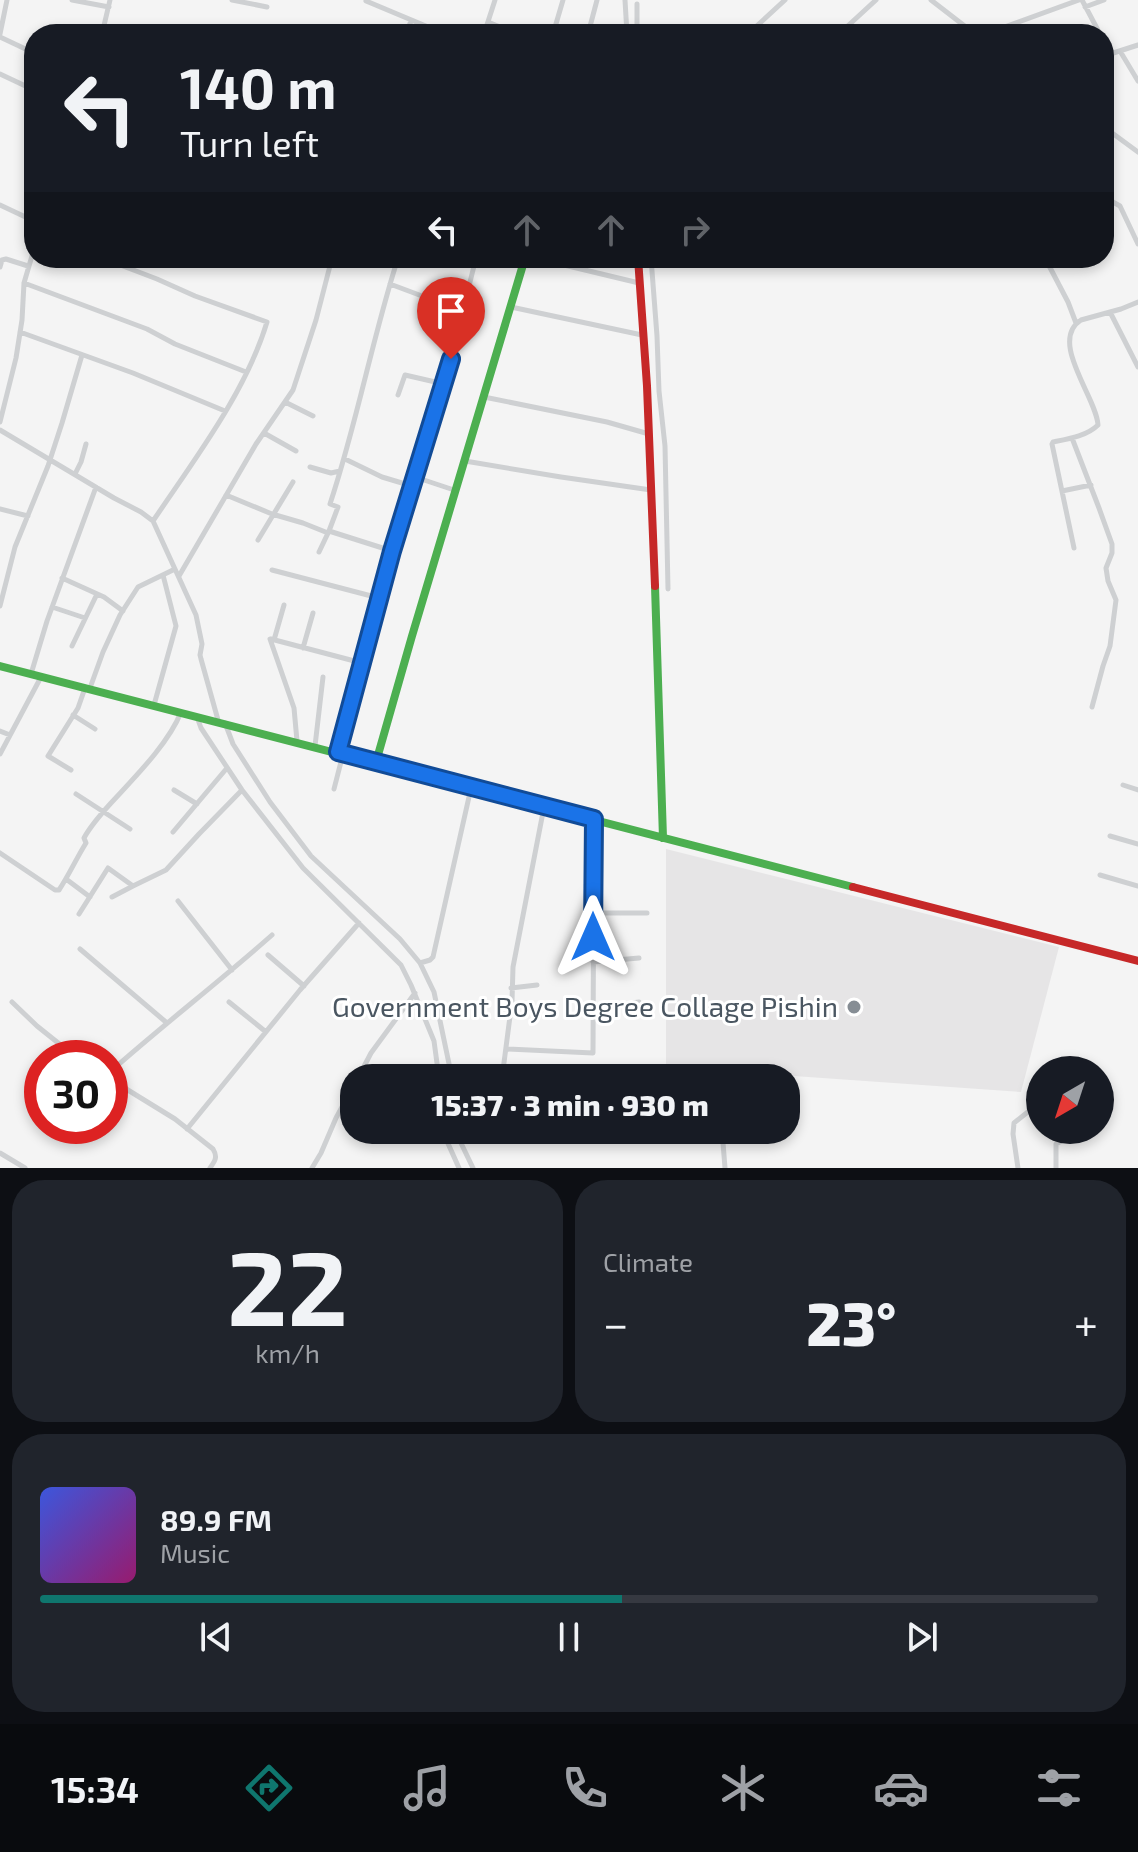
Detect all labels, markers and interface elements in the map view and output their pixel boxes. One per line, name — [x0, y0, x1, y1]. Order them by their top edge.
text: 140 m — [180, 53, 337, 120]
icon: left — [48, 56, 152, 160]
text: Turn left — [180, 121, 319, 164]
icon: left — [421, 208, 465, 252]
icon: ahead — [505, 208, 549, 252]
icon: ahead — [589, 208, 633, 252]
icon: right — [673, 208, 717, 252]
pin — [417, 277, 485, 359]
icon: arrive — [429, 289, 473, 333]
position arrow — [551, 895, 635, 979]
place label: Government Boys Degree Collage Pishin — [332, 989, 838, 1023]
marker: Government Boys Degree Collage Pishin — [845, 998, 863, 1016]
speed limit sign: 30 — [24, 1040, 128, 1144]
north arrow — [1026, 1056, 1114, 1144]
map controls — [1026, 1056, 1114, 1144]
text: 15:37 · 3 min · 930 m — [431, 1086, 709, 1122]
text: 22 — [227, 1222, 348, 1347]
text: Climate — [603, 1246, 693, 1277]
text: 23° — [806, 1286, 896, 1358]
text: − — [603, 1296, 629, 1349]
text: + — [1074, 1296, 1098, 1349]
text: km/h — [255, 1337, 320, 1368]
text: 89.9 FM — [160, 1501, 272, 1537]
text: Music — [160, 1537, 230, 1568]
icon: previous — [194, 1615, 238, 1659]
icon: pause — [547, 1615, 591, 1659]
icon: next — [900, 1615, 944, 1659]
icon: directions — [241, 1760, 297, 1816]
icon: music — [399, 1760, 455, 1816]
icon: phone — [557, 1760, 613, 1816]
icon: climate — [715, 1760, 771, 1816]
icon: car — [873, 1760, 929, 1816]
icon: filters — [1031, 1760, 1087, 1816]
text: 15:34 — [51, 1767, 139, 1810]

